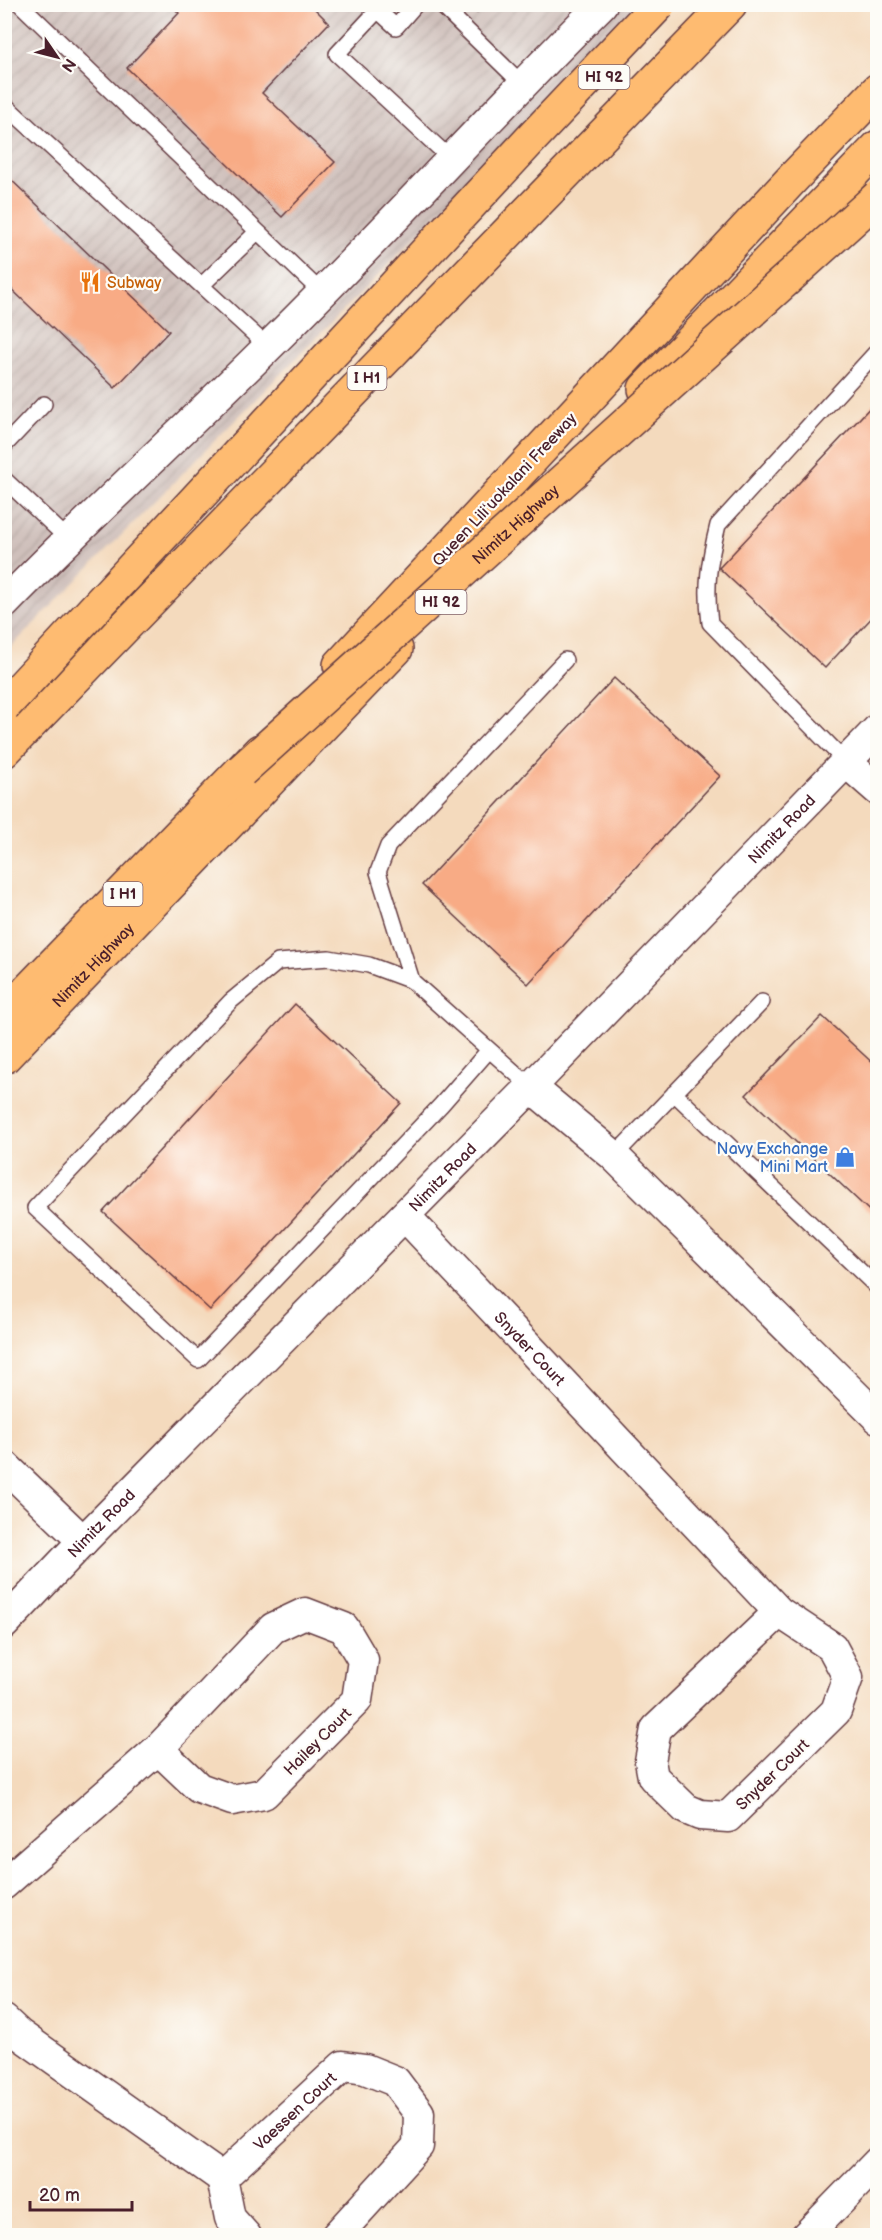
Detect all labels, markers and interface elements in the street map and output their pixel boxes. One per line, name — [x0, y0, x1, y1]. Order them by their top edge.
north arrow — [27, 27, 87, 87]
text: N — [57, 54, 79, 75]
road number: HI 92 — [578, 65, 630, 89]
restaurant icon: Subway — [78, 270, 102, 294]
place label: Subway — [107, 274, 162, 293]
road number: I H1 — [348, 366, 386, 390]
street label: Queen Liliʻuokalani Freeway — [429, 409, 582, 571]
street label: Nimitz Highway — [469, 481, 564, 569]
road number: HI 92 — [416, 590, 466, 614]
street label: Nimitz Road — [745, 791, 820, 868]
road number: I H1 — [104, 882, 142, 906]
street label: Nimitz Highway — [49, 919, 139, 1012]
street label: Nimitz Road — [405, 1140, 481, 1216]
place label: Navy Exchange Mini Mart — [717, 1140, 828, 1177]
shop icon: Navy Exchange Mini Mart — [833, 1145, 857, 1169]
street label: Snyder Court — [490, 1308, 568, 1390]
street label: Nimitz Road — [64, 1486, 140, 1562]
street label: Hailey Court — [280, 1704, 356, 1780]
street label: Snyder Court — [733, 1735, 814, 1815]
street label: Vaessen Court — [250, 2069, 341, 2155]
scale bar — [30, 2174, 132, 2212]
text: 20 m — [39, 2185, 80, 2206]

